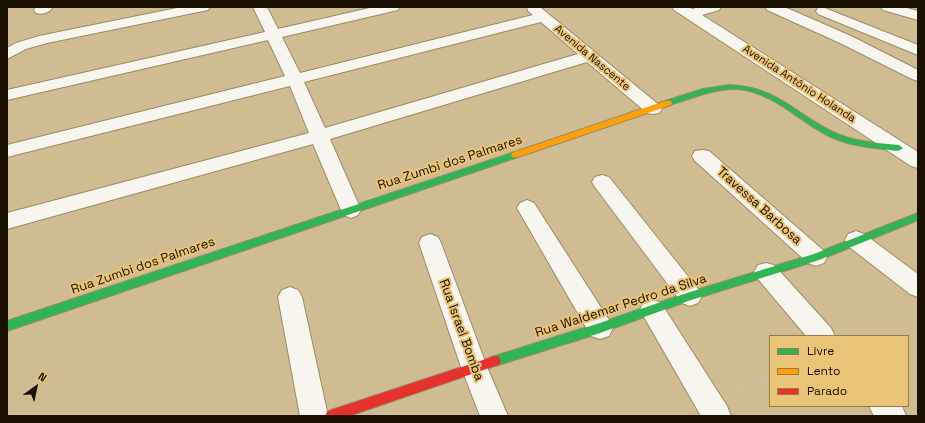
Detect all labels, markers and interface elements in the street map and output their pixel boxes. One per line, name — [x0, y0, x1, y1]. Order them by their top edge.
street label: Avenida Nascente — [551, 22, 633, 94]
street label: Avenida Antônio Holanda — [740, 43, 858, 125]
street label: Rua Zumbi dos Palmares — [376, 132, 524, 194]
street label: Travessa Barbosa — [713, 164, 805, 248]
street label: Rua Zumbi dos Palmares — [69, 234, 217, 298]
street label: Rua Waldemar Pedro da Silva — [533, 271, 709, 341]
street label: Rua Israel Bomba — [435, 277, 487, 383]
legend — [769, 335, 909, 407]
text: Livre — [807, 343, 834, 359]
text: Lento — [807, 363, 841, 379]
north arrow — [16, 367, 56, 407]
text: N — [36, 369, 49, 385]
text: Parado — [807, 383, 847, 399]

